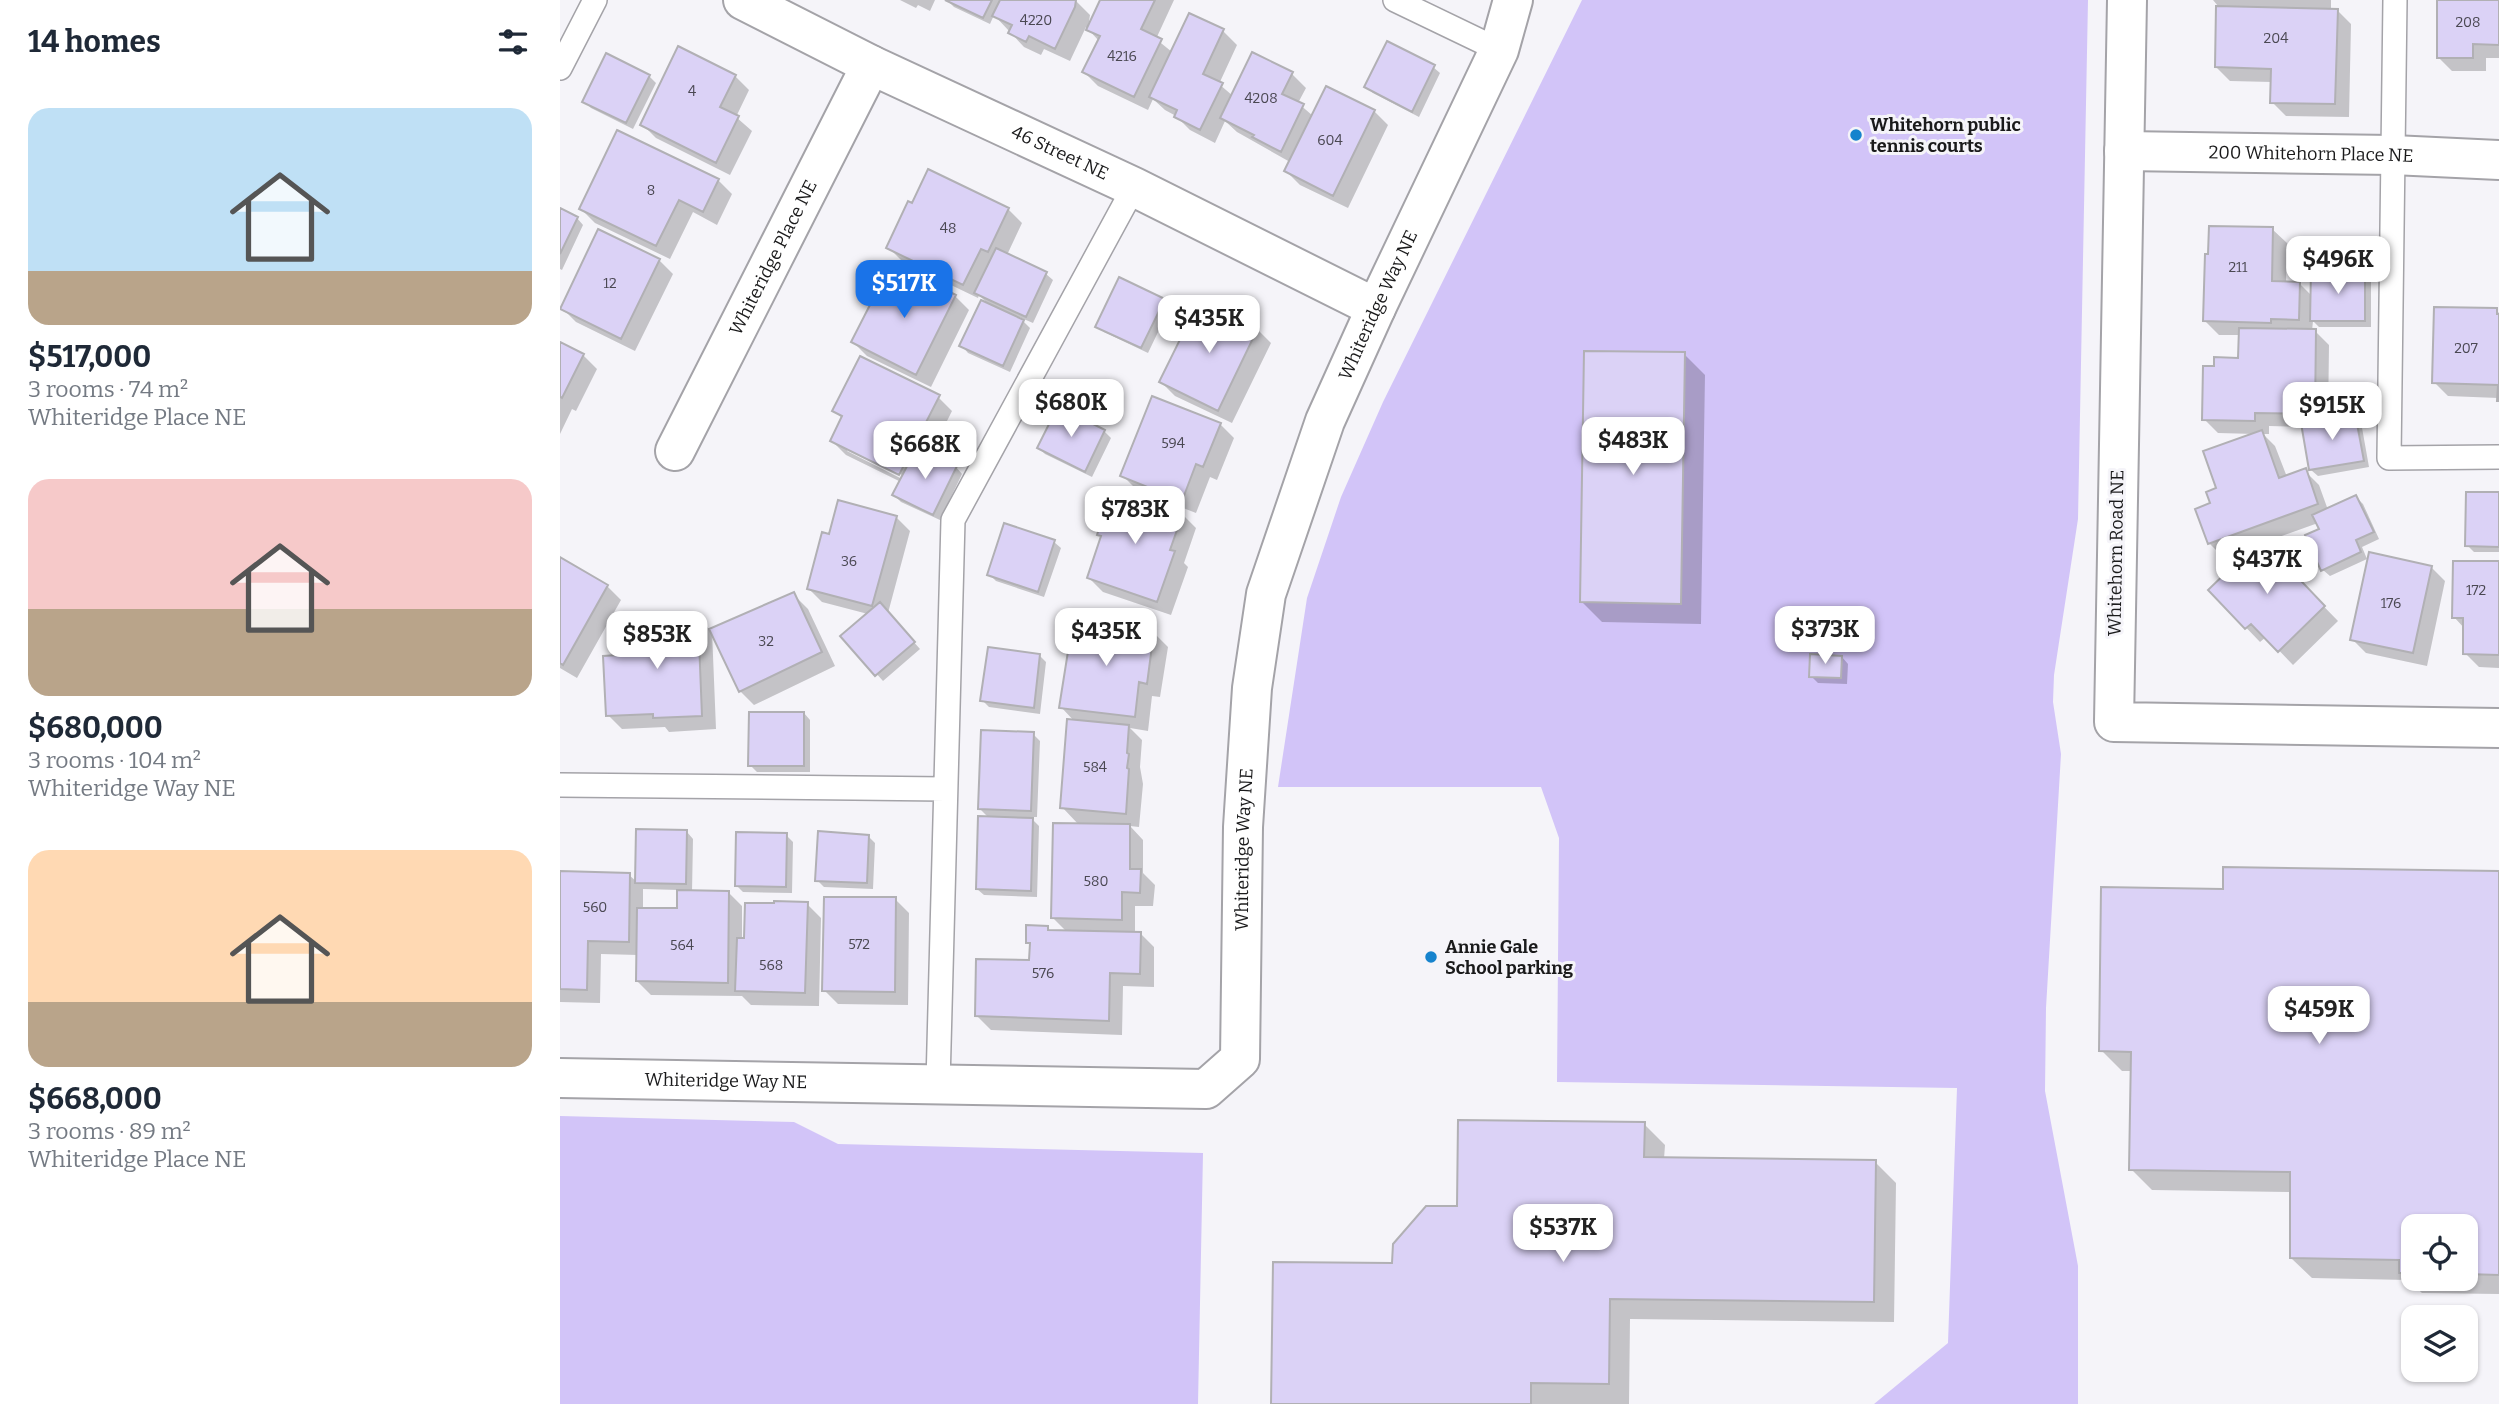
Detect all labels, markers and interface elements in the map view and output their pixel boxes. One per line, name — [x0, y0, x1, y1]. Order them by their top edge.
house number: 4220 — [1020, 12, 1052, 29]
house number: 208 — [2455, 14, 2481, 31]
icon: filters — [494, 23, 532, 61]
text: 14 homes — [28, 24, 161, 60]
house number: 204 — [2264, 30, 2288, 47]
house number: 4216 — [1107, 48, 1137, 65]
house number: 4 — [688, 83, 696, 100]
house number: 4208 — [1244, 90, 1278, 107]
place label: Whitehorn public tennis courts — [1870, 114, 2021, 157]
street label: 46 Street NE — [1008, 121, 1112, 185]
marker: Whitehorn public tennis courts — [1848, 127, 1864, 143]
house number: 604 — [1317, 132, 1343, 149]
street label: 200 Whitehorn Place NE — [2208, 141, 2414, 167]
icon: home — [217, 154, 343, 280]
street label: Whiteridge Place NE — [725, 176, 822, 339]
house number: 8 — [647, 182, 655, 199]
house number: 48 — [940, 220, 956, 237]
street label: Whiteridge Way NE — [1334, 227, 1422, 384]
pin: $496K — [2289, 236, 2387, 296]
text: $496K — [2302, 245, 2374, 273]
house number: 211 — [2229, 259, 2248, 276]
pin: $517K — [855, 260, 953, 320]
text: $517K — [872, 269, 936, 297]
house number: 12 — [603, 275, 617, 292]
pin: $435K — [1160, 296, 1258, 355]
text: $435K — [1174, 304, 1244, 332]
text: $517,000 — [28, 339, 151, 375]
house number: 207 — [2454, 340, 2478, 357]
text: 3 rooms · 74 m² — [28, 375, 188, 403]
pin: $680K — [1022, 380, 1120, 439]
pin: $915K — [2283, 382, 2381, 442]
text: $680K — [1035, 388, 1107, 416]
text: $915K — [2299, 391, 2365, 419]
text: Whiteridge Place NE — [28, 403, 247, 431]
pin: $483K — [1584, 418, 1682, 477]
pin: $668K — [876, 421, 974, 481]
text: $483K — [1598, 426, 1668, 454]
text: $668K — [889, 430, 961, 458]
house number: 594 — [1161, 435, 1185, 452]
street label: Whitehorn Road NE — [2104, 470, 2128, 636]
pin: $783K — [1086, 486, 1184, 546]
text: $783K — [1101, 495, 1169, 523]
icon: home — [217, 525, 343, 651]
pin: $437K — [2218, 536, 2316, 596]
text: $437K — [2232, 545, 2302, 573]
house number: 36 — [841, 553, 857, 570]
house number: 172 — [2466, 582, 2486, 599]
house number: 176 — [2381, 595, 2401, 612]
pin: $373K — [1776, 606, 1874, 666]
pin: $435K — [1057, 608, 1155, 668]
pin: $853K — [608, 612, 706, 671]
text: $373K — [1791, 615, 1859, 643]
text: $435K — [1071, 617, 1141, 645]
text: $853K — [622, 620, 692, 648]
house number: 32 — [758, 633, 774, 650]
text: $680,000 — [28, 710, 163, 746]
text: 3 rooms · 104 m² — [28, 746, 201, 774]
house number: 584 — [1083, 759, 1107, 776]
street label: Whiteridge Way NE — [1231, 767, 1258, 931]
text: Whiteridge Way NE — [28, 774, 236, 802]
house number: 580 — [1084, 873, 1108, 890]
icon: home — [217, 896, 343, 1022]
house number: 560 — [583, 899, 607, 916]
house number: 572 — [848, 936, 870, 953]
place label: Annie Gale School parking — [1445, 936, 1574, 979]
house number: 564 — [670, 937, 694, 954]
marker: Annie Gale School parking — [1423, 949, 1439, 965]
house number: 568 — [759, 957, 783, 974]
house number: 576 — [1032, 965, 1054, 982]
pin: $459K — [2270, 986, 2368, 1046]
text: $459K — [2284, 995, 2354, 1023]
street label: Whiteridge Way NE — [644, 1068, 808, 1093]
text: $668,000 — [28, 1081, 162, 1117]
text: 3 rooms · 89 m² — [28, 1117, 191, 1145]
text: Whiteridge Place NE — [28, 1145, 247, 1173]
pin: $537K — [1514, 1204, 1612, 1264]
text: $537K — [1529, 1213, 1597, 1241]
map controls — [2401, 1214, 2478, 1382]
button: locate — [2401, 1214, 2478, 1291]
button: layers — [2401, 1305, 2478, 1382]

